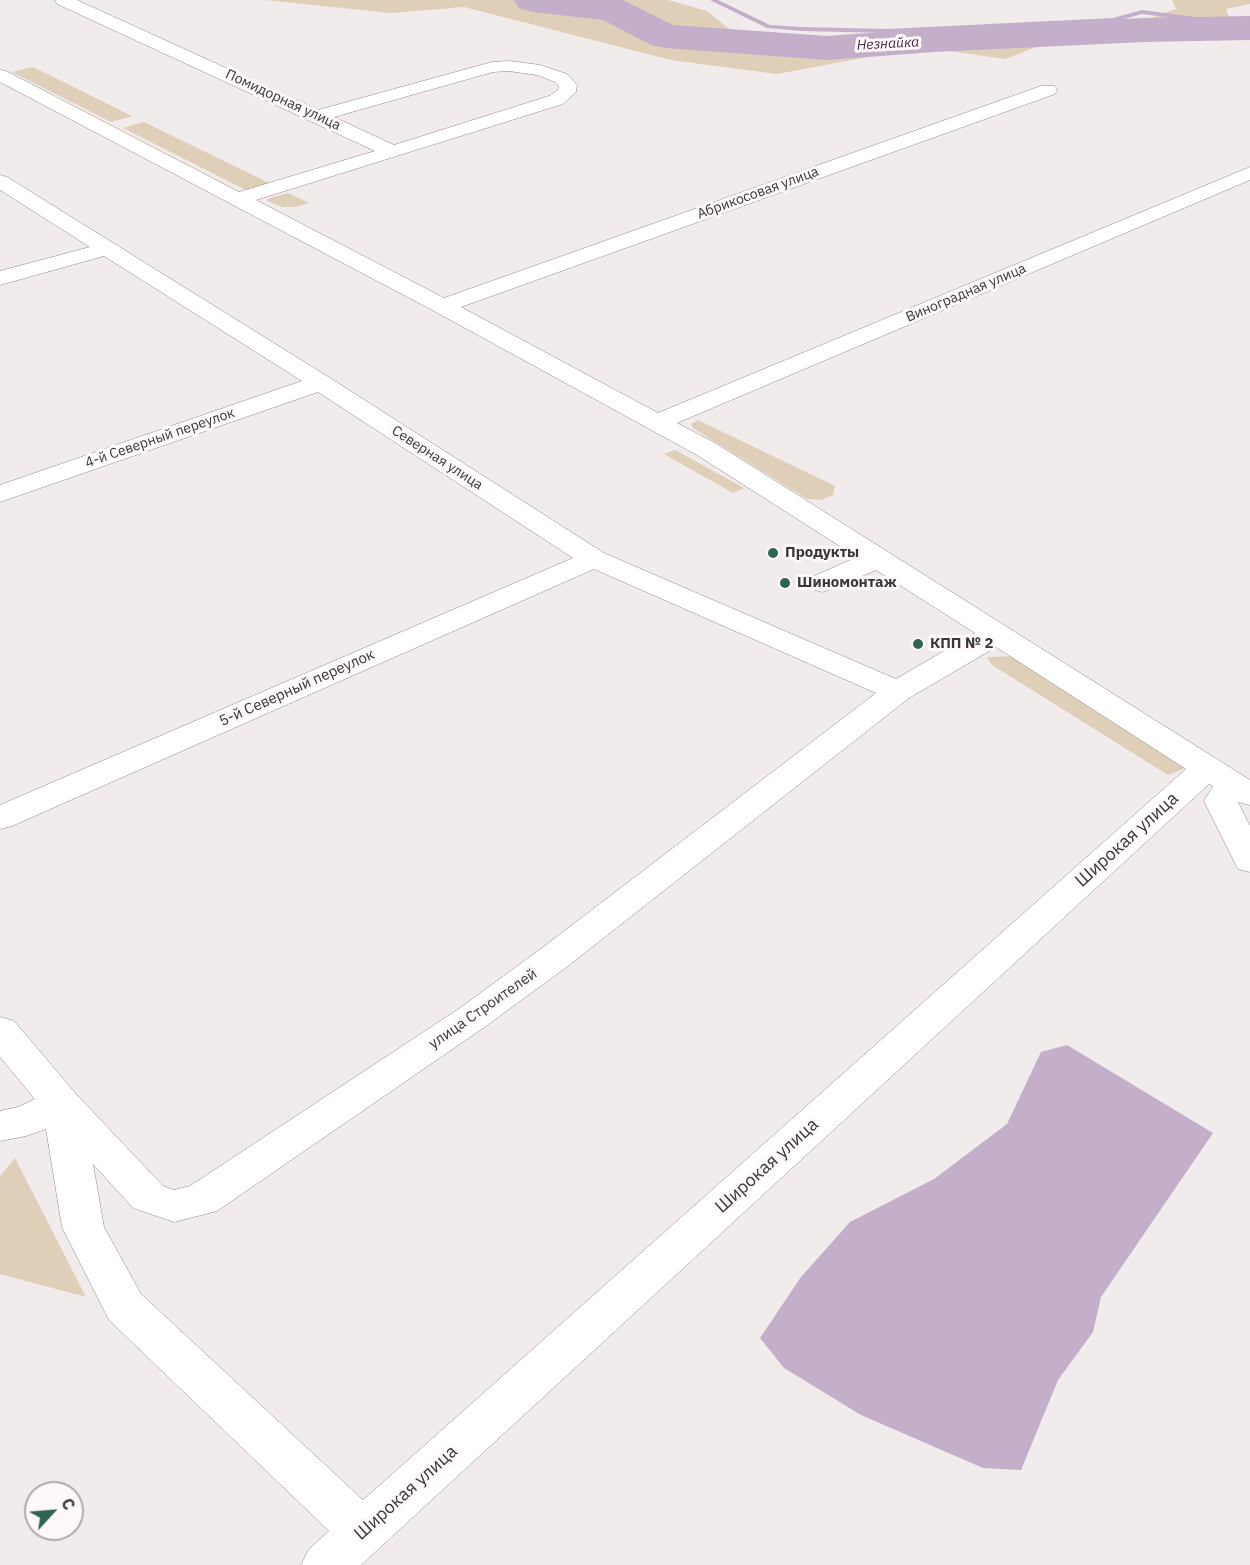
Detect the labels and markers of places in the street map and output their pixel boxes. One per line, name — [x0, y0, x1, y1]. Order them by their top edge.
place label: Продукты — [785, 544, 859, 562]
marker: Продукты — [766, 546, 780, 560]
place label: Шиномонтаж — [797, 574, 897, 592]
marker: Шиномонтаж — [778, 576, 792, 590]
place label: КПП № 2 — [930, 635, 993, 653]
marker: КПП № 2 — [911, 637, 925, 651]

